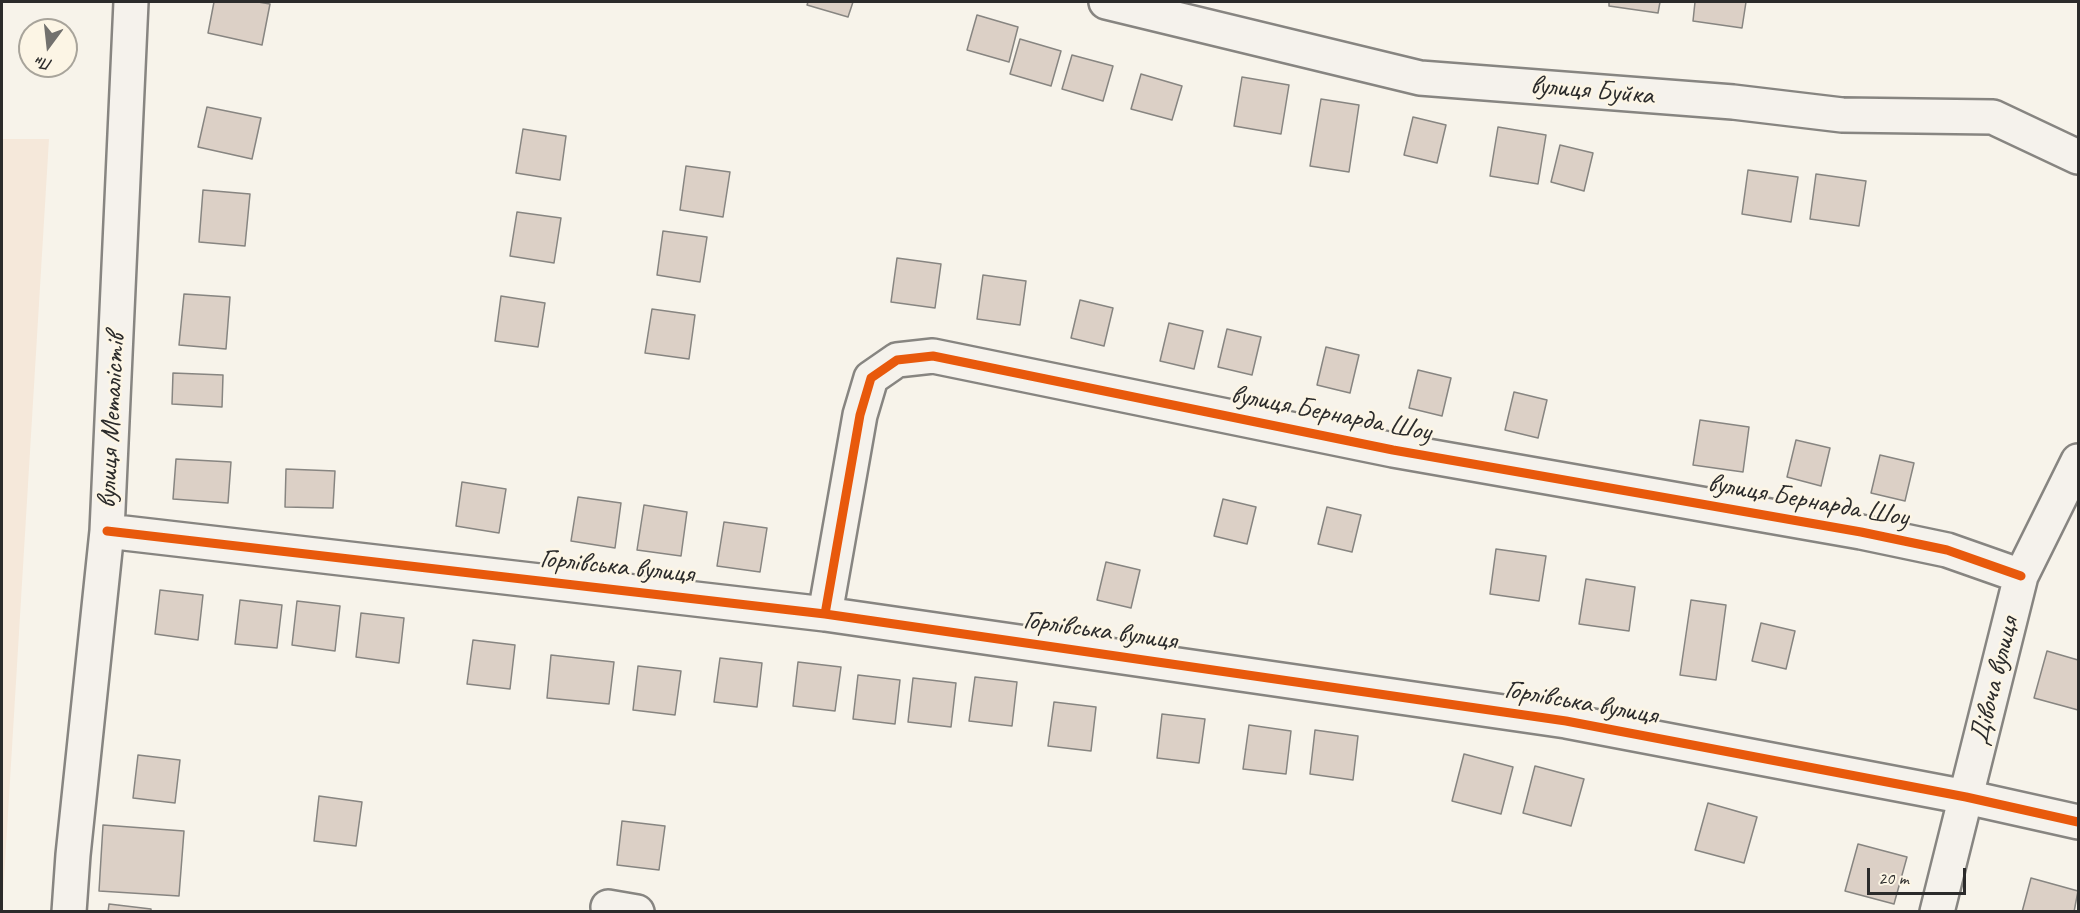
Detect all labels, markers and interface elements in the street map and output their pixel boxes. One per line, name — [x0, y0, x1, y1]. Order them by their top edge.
north arrow — [18, 18, 78, 78]
text: Пн — [33, 52, 55, 75]
street label: вулиця Буйка — [1529, 69, 1655, 113]
street label: вулиця Металістів — [91, 333, 133, 509]
street label: вулиця Бернарда Шоу — [1228, 378, 1434, 450]
street label: вулиця Бернарда Шоу — [1705, 467, 1911, 535]
street label: Горлівська вулиця — [538, 542, 696, 592]
street label: Горлівська вулиця — [1021, 604, 1179, 658]
street label: Дівоча вулиця — [1963, 614, 2027, 748]
street label: Горлівська вулиця — [1502, 673, 1660, 733]
scale bar — [1870, 856, 1969, 894]
text: 20 m — [1878, 867, 1909, 889]

